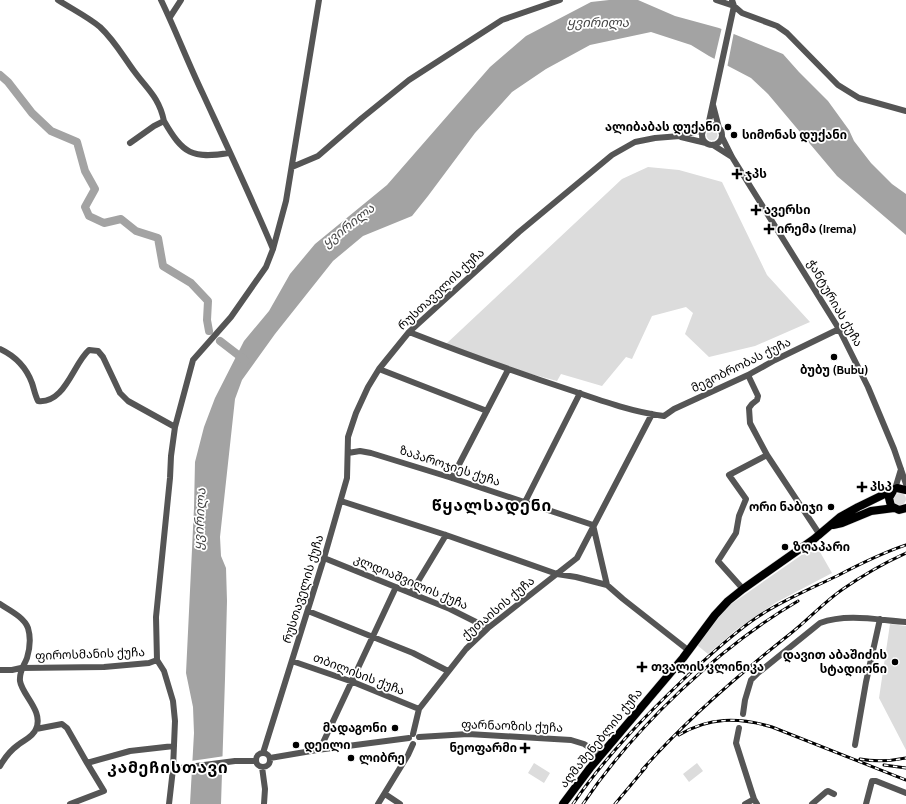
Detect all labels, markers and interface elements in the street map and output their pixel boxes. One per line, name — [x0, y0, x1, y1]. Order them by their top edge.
water label: ყვირილა — [567, 14, 630, 31]
place label: ალიბაბას დუქანი — [605, 119, 720, 135]
marker: ალიბაბას დუქანი — [723, 122, 733, 132]
place label: სიმონას დუქანი — [742, 127, 847, 143]
marker: სიმონას დუქანი — [729, 130, 739, 140]
place label: ჯპს — [745, 166, 767, 181]
marker: ჯპს — [732, 169, 742, 179]
water label: ყვირილა — [319, 199, 379, 251]
place label: ავერსი — [764, 202, 810, 217]
marker: ავერსი — [751, 205, 761, 215]
place label: ირემა (Irema) — [777, 221, 857, 236]
marker: ირემა (Irema) — [764, 224, 774, 234]
street label: რუსთაველის ქუჩა — [394, 245, 488, 333]
street label: ჭანტურიას ქუჩა — [804, 256, 866, 349]
street label: მეგობრობას ქუჩა — [688, 334, 793, 395]
marker: ბუბუ (Bubu) — [829, 352, 839, 362]
place label: ბუბუ (Bubu) — [800, 362, 868, 377]
street label: ზაპაროჯიეს ქუჩა — [398, 442, 502, 489]
place label: პსპ — [870, 479, 892, 494]
marker: პსპ — [857, 482, 867, 492]
water label: ყვირილა — [189, 487, 210, 550]
district label: წყალსადენი — [432, 496, 552, 516]
place label: ორი ნაბიჯი — [749, 499, 823, 514]
marker: ორი ნაბიჯი — [826, 502, 836, 512]
street label: რუსთაველის ქუჩა — [279, 533, 327, 645]
place label: ზღაპარი — [793, 539, 850, 554]
marker: ზღაპარი — [780, 542, 790, 552]
street label: კლდიაშვილის ქუჩა — [351, 551, 471, 613]
street label: ქუთაისის ქუჩა — [458, 573, 537, 642]
street label: ფიროსმანის ქუჩა — [35, 644, 145, 663]
place label: დავით აბაშიძის სტადიონი — [783, 647, 887, 677]
street label: თბილისის ქუჩა — [311, 649, 407, 699]
marker: დავით აბაშიძის სტადიონი — [890, 657, 900, 667]
place label: თვალის კლინიკა — [651, 659, 764, 675]
marker: თვალის კლინიკა — [636, 661, 648, 673]
street label: აღმაშენებლის ქუჩა — [556, 685, 646, 791]
street label: ფარნაოზის ქუჩა — [461, 716, 563, 735]
place label: მადაგონი — [323, 720, 387, 736]
marker: მადაგონი — [390, 723, 400, 733]
place label: დეილი — [304, 737, 350, 753]
marker: დეილი — [291, 740, 301, 750]
place label: ნეოფარმი — [450, 740, 517, 755]
marker: ნეოფარმი — [520, 743, 530, 753]
place label: ლიბრე — [359, 750, 405, 766]
marker: ლიბრე — [346, 753, 356, 763]
district label: კამეჩისთავი — [107, 758, 229, 777]

